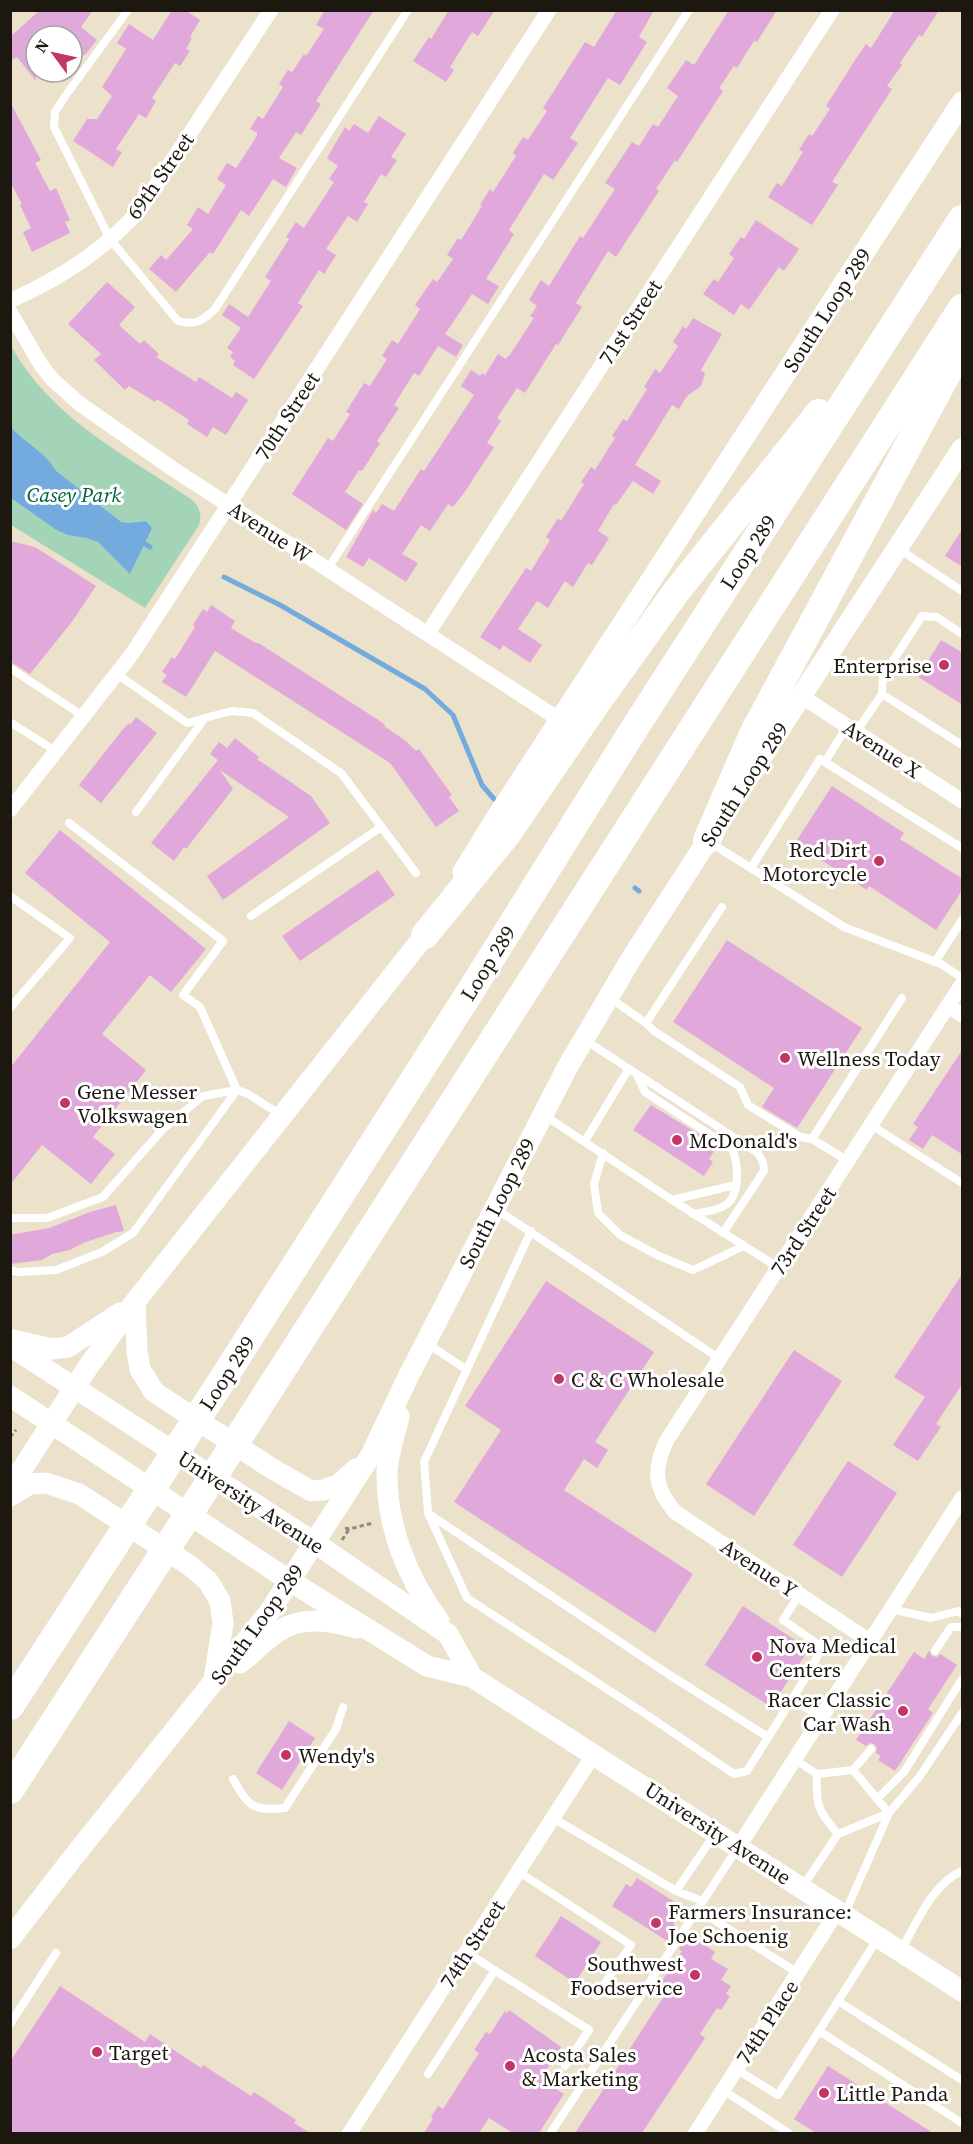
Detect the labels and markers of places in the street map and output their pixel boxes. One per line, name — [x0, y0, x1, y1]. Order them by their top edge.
place label: Enterprise — [833, 651, 932, 680]
marker: Enterprise — [937, 658, 951, 672]
place label: Red Dirt Motorcycle — [763, 835, 867, 888]
marker: Red Dirt Motorcycle — [872, 854, 886, 868]
place label: Wellness Today — [797, 1044, 941, 1073]
marker: Wellness Today — [778, 1051, 792, 1065]
place label: Gene Messer Volkswagen — [77, 1077, 198, 1130]
marker: Gene Messer Volkswagen — [58, 1096, 72, 1110]
place label: McDonald's — [689, 1126, 797, 1155]
marker: McDonald's — [670, 1133, 684, 1147]
place label: C & C Wholesale — [571, 1365, 725, 1394]
marker: C & C Wholesale — [552, 1372, 566, 1386]
place label: Nova Medical Centers — [769, 1631, 896, 1684]
marker: Nova Medical Centers — [750, 1650, 764, 1664]
place label: Racer Classic Car Wash — [767, 1685, 891, 1738]
marker: Racer Classic Car Wash — [896, 1704, 910, 1718]
place label: Wendy's — [298, 1741, 375, 1770]
marker: Wendy's — [279, 1748, 293, 1762]
place label: Farmers Insurance: Joe Schoenig — [667, 1897, 852, 1950]
marker: Farmers Insurance: Joe Schoenig — [649, 1916, 663, 1930]
place label: Southwest Foodservice — [570, 1949, 683, 2002]
marker: Southwest Foodservice — [688, 1968, 702, 1982]
place label: Target — [109, 2038, 168, 2067]
place label: Acosta Sales & Marketing — [522, 2040, 638, 2093]
marker: Target — [90, 2045, 104, 2059]
marker: Acosta Sales & Marketing — [503, 2059, 517, 2073]
place label: Little Panda — [836, 2079, 949, 2108]
marker: Little Panda — [817, 2086, 831, 2100]

